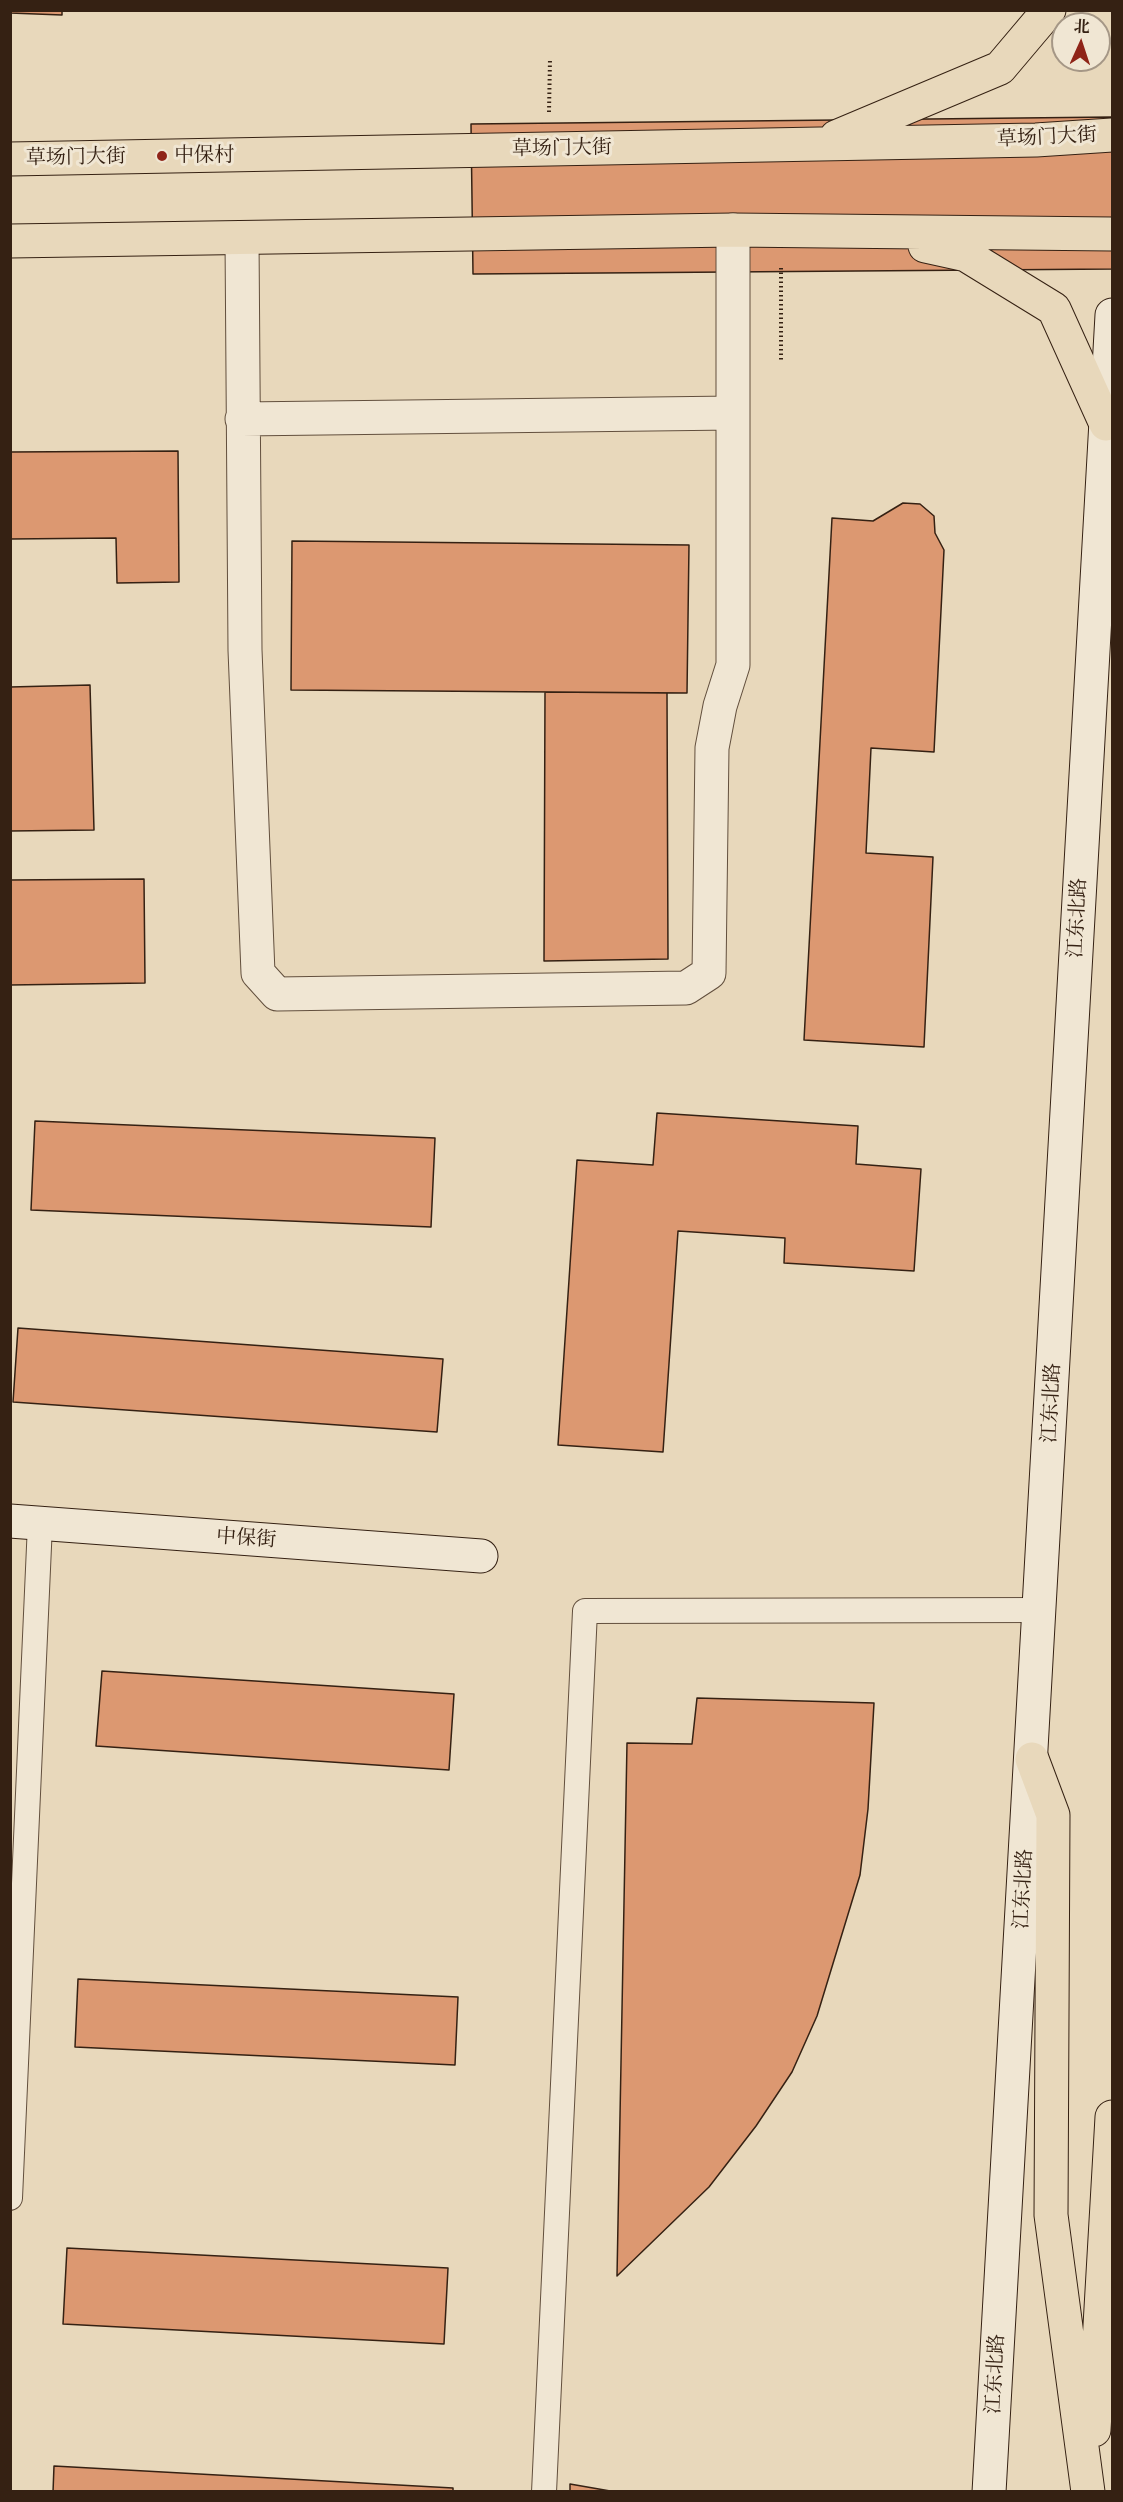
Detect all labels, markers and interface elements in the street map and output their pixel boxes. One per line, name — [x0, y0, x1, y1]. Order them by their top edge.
north arrow — [1051, 12, 1111, 72]
text: 北 — [1073, 14, 1090, 38]
street label: 草场门大街 — [996, 123, 1098, 153]
street label: 草场门大街 — [512, 136, 612, 162]
place label: 中保村 — [174, 144, 234, 168]
street label: 草场门大街 — [26, 145, 126, 171]
marker: 中保村 — [155, 149, 169, 163]
street label: 江东北路 — [1064, 877, 1092, 959]
street label: 江东北路 — [1038, 1362, 1066, 1444]
street label: 中保街 — [215, 1525, 277, 1553]
street label: 江东北路 — [1010, 1848, 1038, 1930]
street label: 江东北路 — [982, 2333, 1010, 2415]

